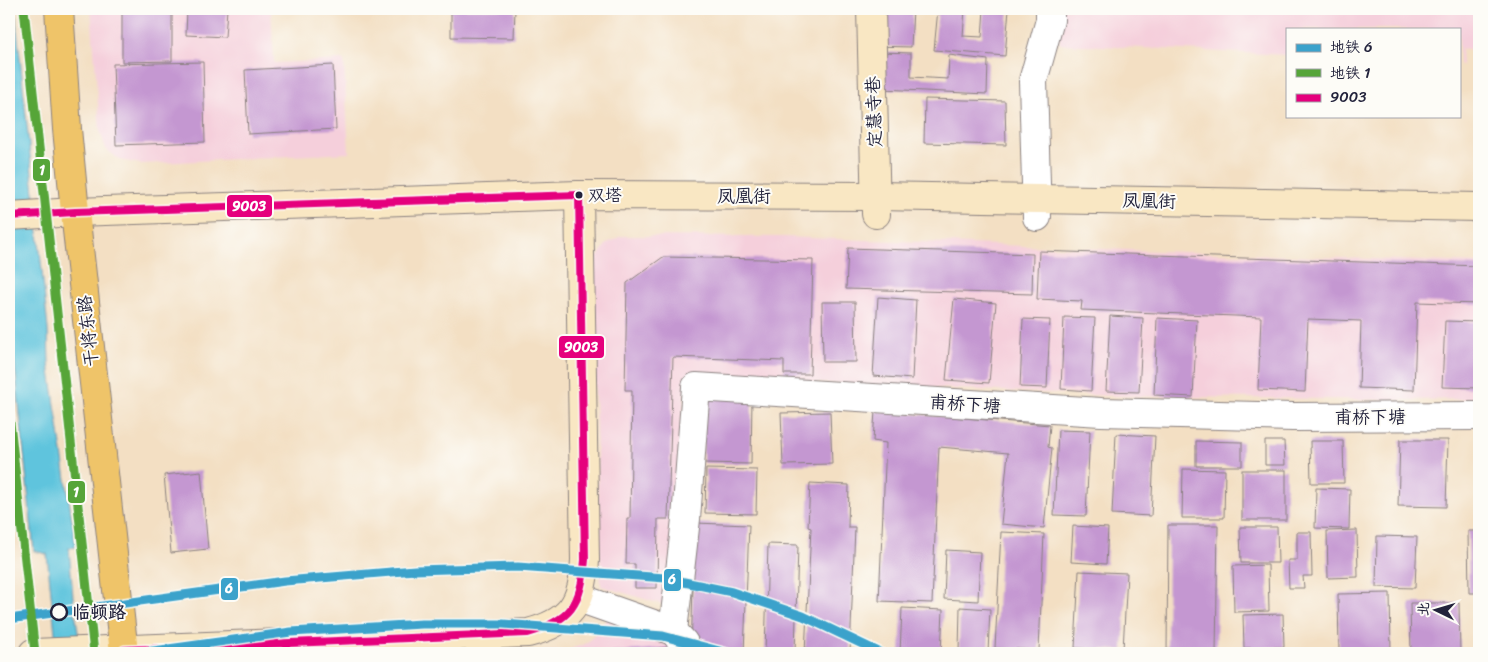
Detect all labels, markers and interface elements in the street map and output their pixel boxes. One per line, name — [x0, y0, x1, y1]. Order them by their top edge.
legend — [1286, 28, 1460, 118]
text: 地铁 6 — [1330, 34, 1372, 60]
text: 地铁 1 — [1330, 60, 1370, 86]
street label: 定慧寺巷 — [857, 75, 891, 149]
text: 9003 — [1330, 84, 1366, 110]
line badge: 1 — [32, 158, 51, 182]
text: 1 — [39, 158, 45, 183]
place label: 双塔 — [588, 180, 622, 210]
street label: 凤凰街 — [717, 180, 771, 212]
street label: 凤凰街 — [1122, 185, 1176, 217]
marker: 双塔 — [574, 190, 584, 200]
line badge: 9003 — [226, 194, 273, 218]
text: 9003 — [232, 194, 266, 219]
street label: 干将东路 — [68, 294, 108, 368]
line badge: 9003 — [558, 335, 605, 359]
text: 9003 — [564, 335, 598, 360]
street label: 甫桥下塘 — [928, 386, 1002, 422]
street label: 甫桥下塘 — [1334, 401, 1406, 433]
line badge: 1 — [67, 480, 86, 504]
text: 1 — [73, 480, 79, 505]
text: 6 — [667, 567, 676, 592]
line badge: 6 — [663, 568, 682, 592]
text: 6 — [224, 576, 233, 601]
line badge: 6 — [220, 577, 239, 601]
north arrow — [1410, 584, 1460, 634]
place label: 临顿路 — [72, 596, 126, 628]
text: 北 — [1410, 601, 1437, 617]
marker: 临顿路 — [50, 603, 68, 621]

